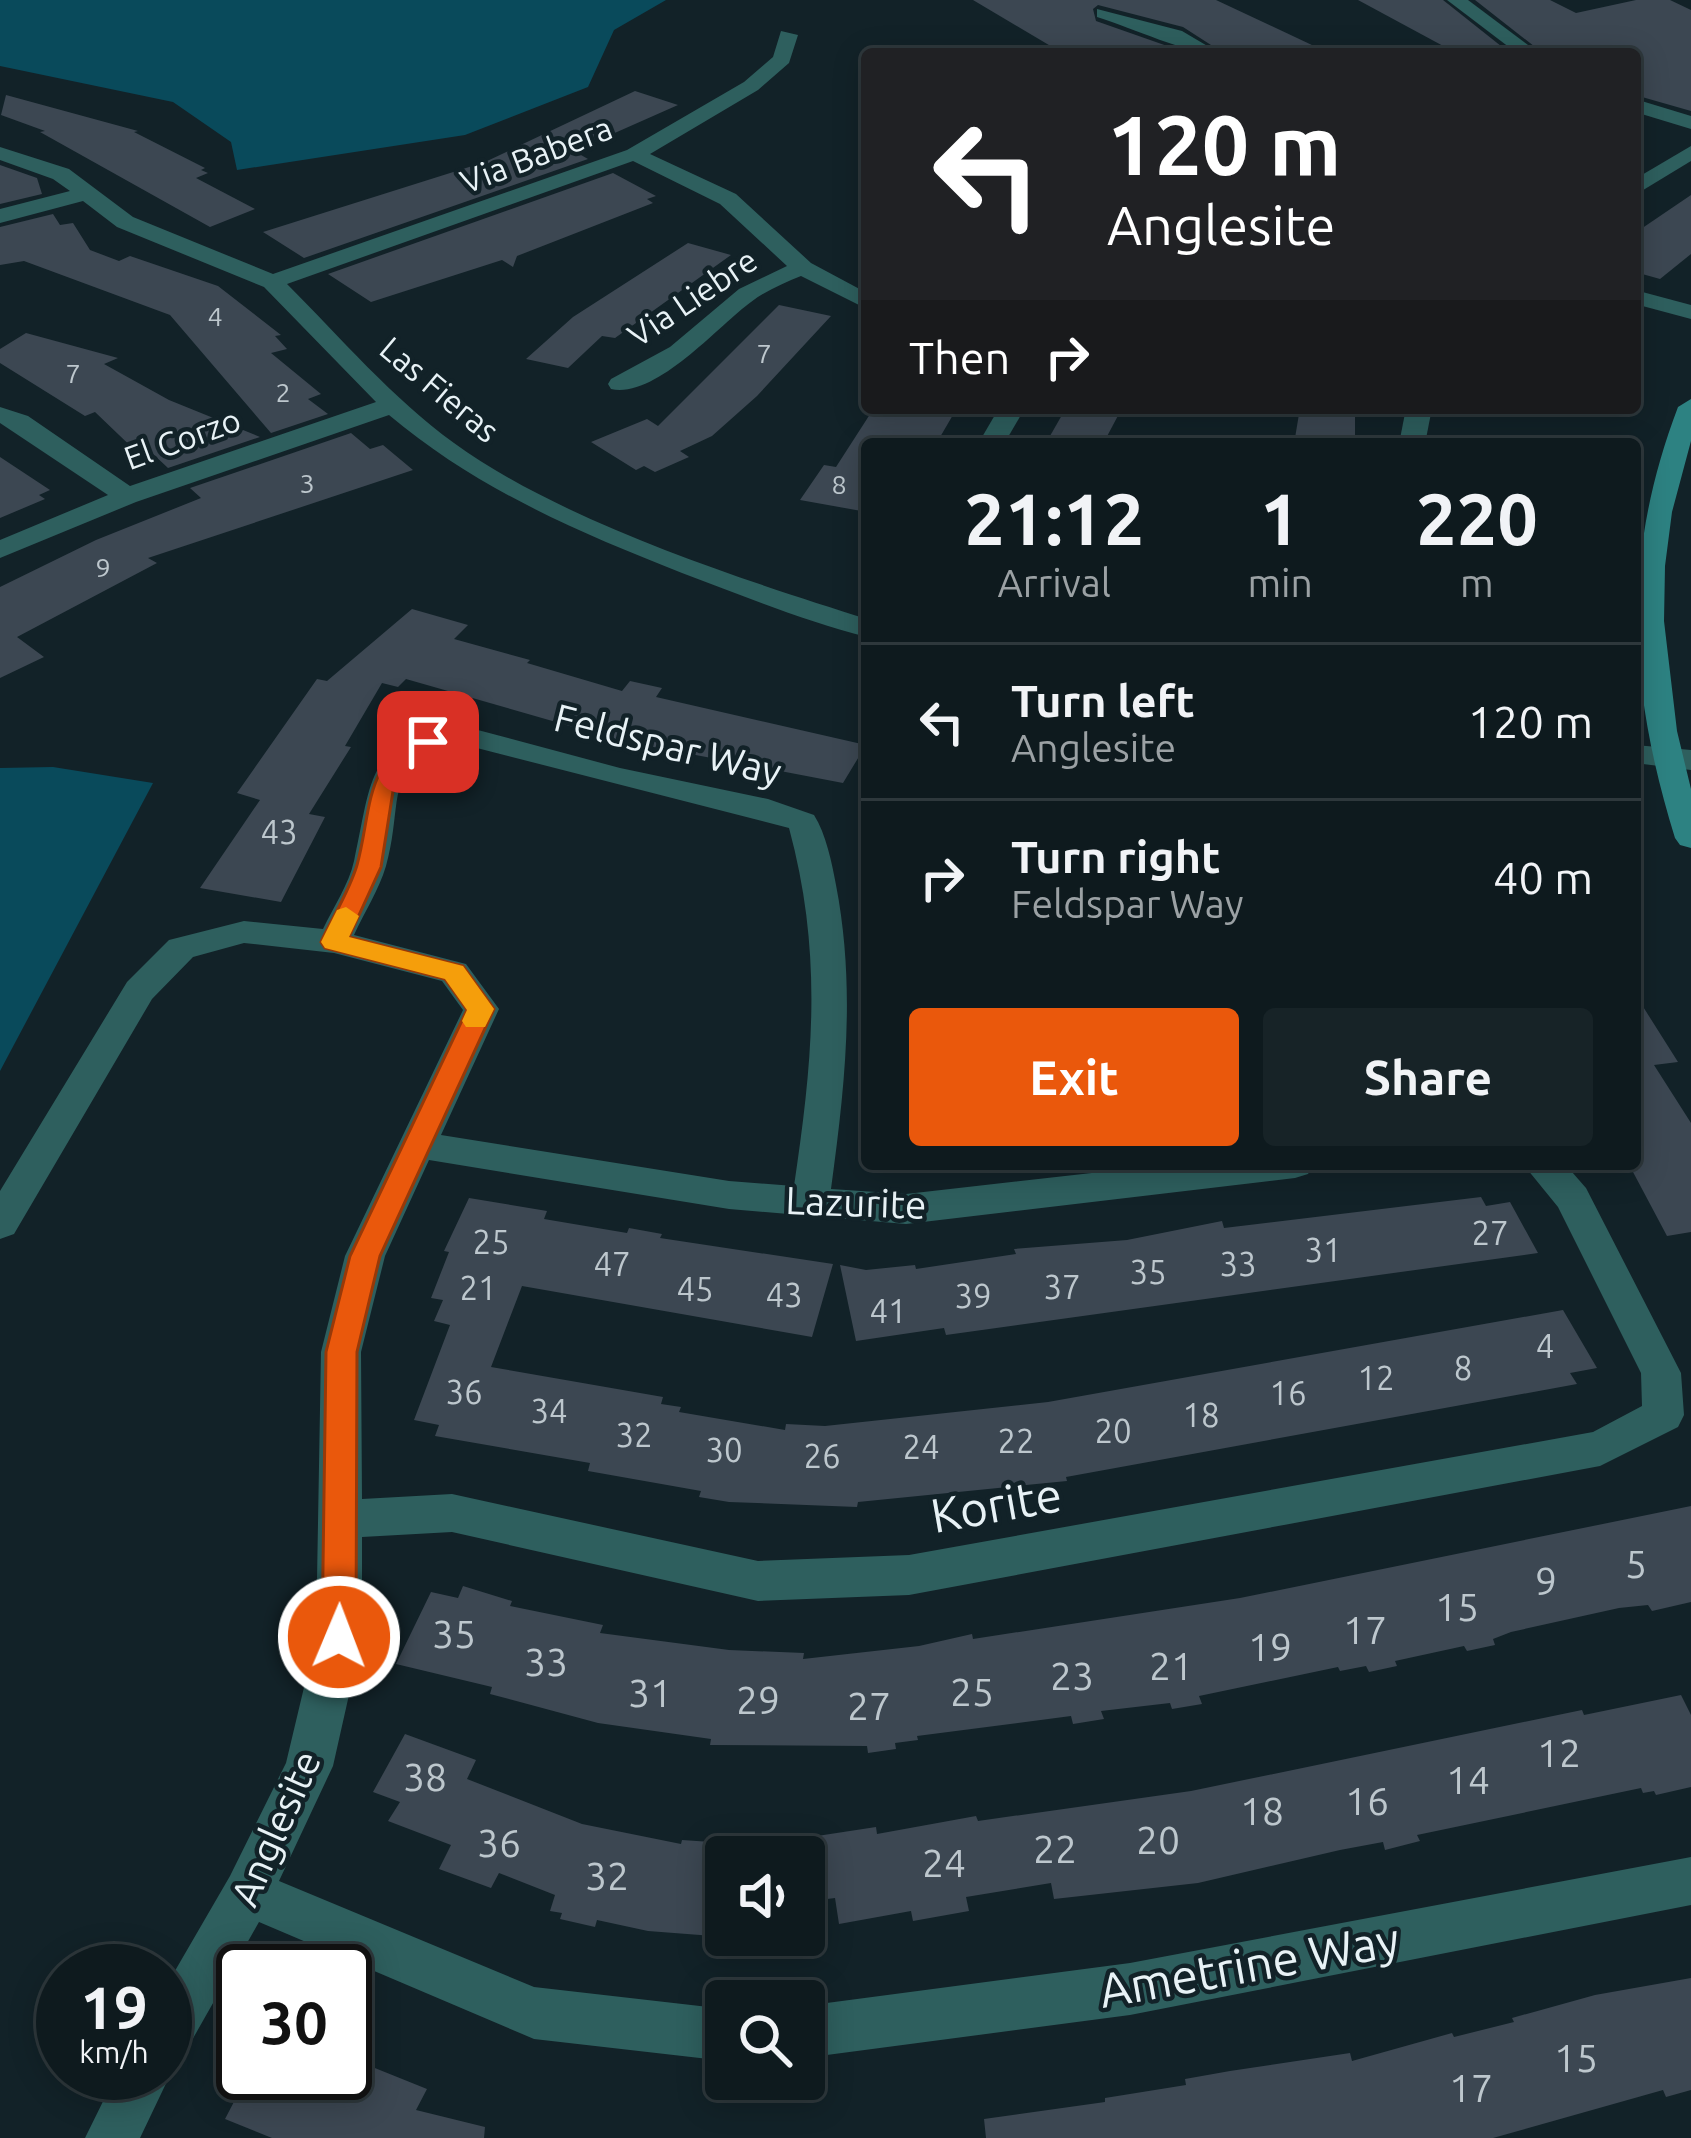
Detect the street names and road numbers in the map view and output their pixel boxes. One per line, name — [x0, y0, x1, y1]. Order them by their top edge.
street label: Via Babera — [455, 108, 617, 200]
street label: Via Liebre — [620, 240, 764, 354]
street label: Las Fieras — [373, 329, 507, 449]
street label: El Corzo — [119, 400, 245, 476]
street label: Feldspar Way — [550, 695, 786, 793]
street label: Lazurite — [785, 1178, 927, 1226]
street label: Korite — [926, 1466, 1066, 1542]
street label: Anglesite — [222, 1744, 328, 1912]
street label: Ametrine Way — [1095, 1911, 1403, 2017]

